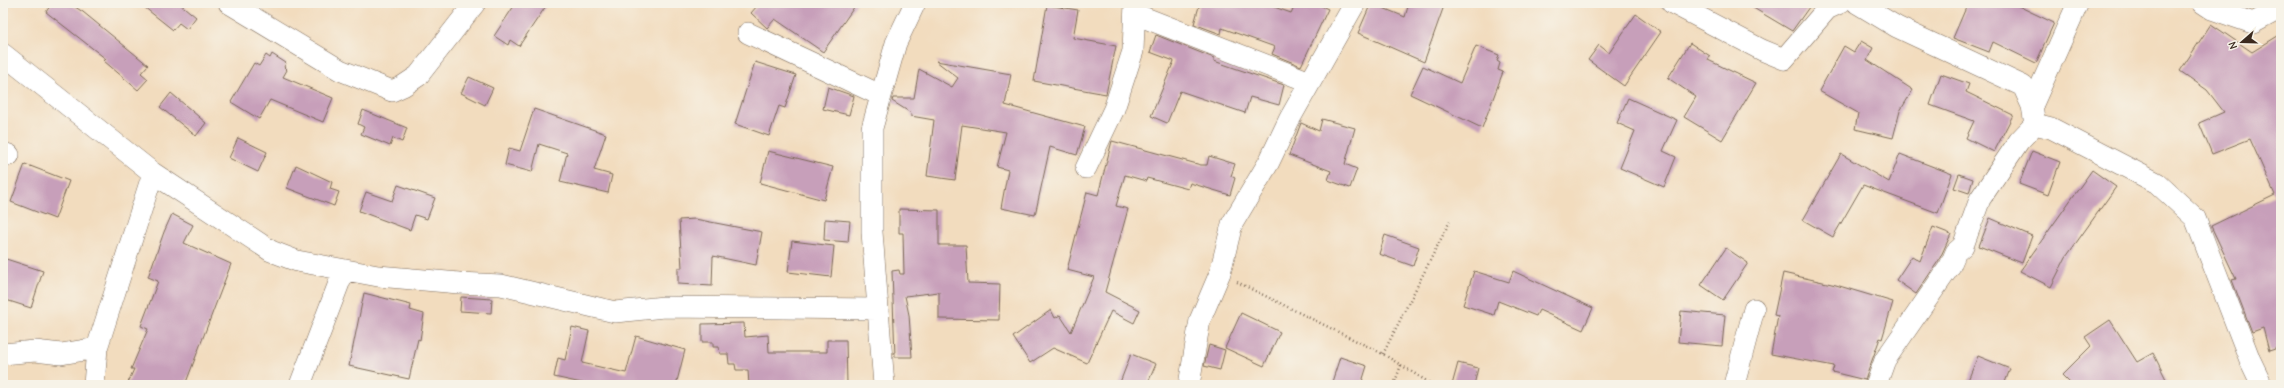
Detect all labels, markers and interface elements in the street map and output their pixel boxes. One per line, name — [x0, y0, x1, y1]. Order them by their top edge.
north arrow — [2222, 22, 2262, 62]
text: N — [2226, 40, 2240, 51]

